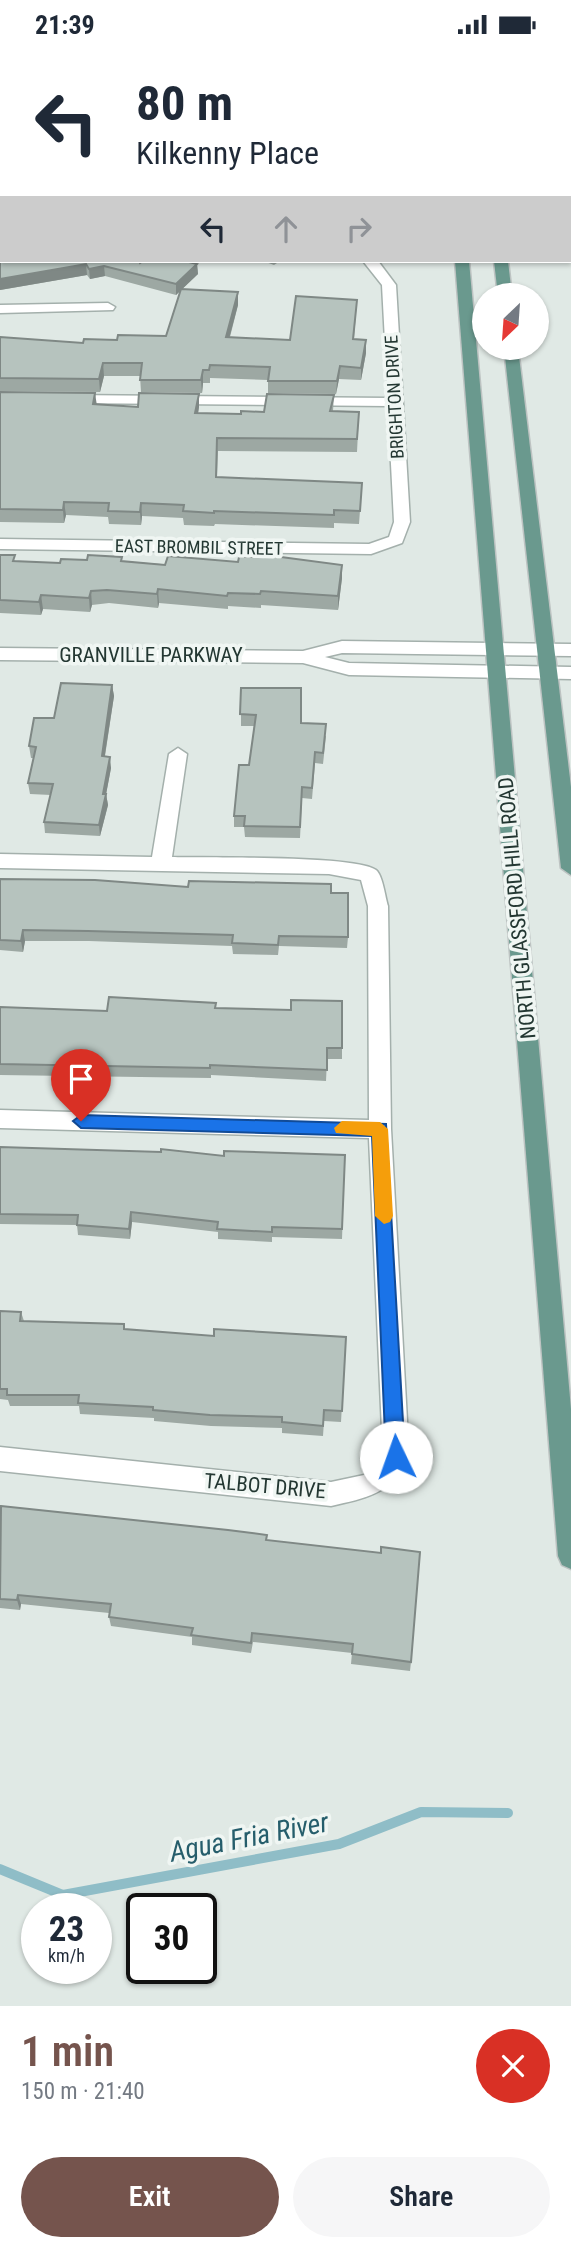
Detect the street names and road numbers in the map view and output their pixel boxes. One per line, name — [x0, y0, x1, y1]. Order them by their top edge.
street label: BRIGHTON DRIVE — [380, 334, 408, 459]
street label: EAST BROMBIL STREET — [115, 535, 283, 559]
street label: GRANVILLE PARKWAY — [59, 643, 243, 667]
street label: NORTH GLASSFORD HILL ROAD — [494, 776, 540, 1040]
street label: TALBOT DRIVE — [203, 1469, 327, 1503]

